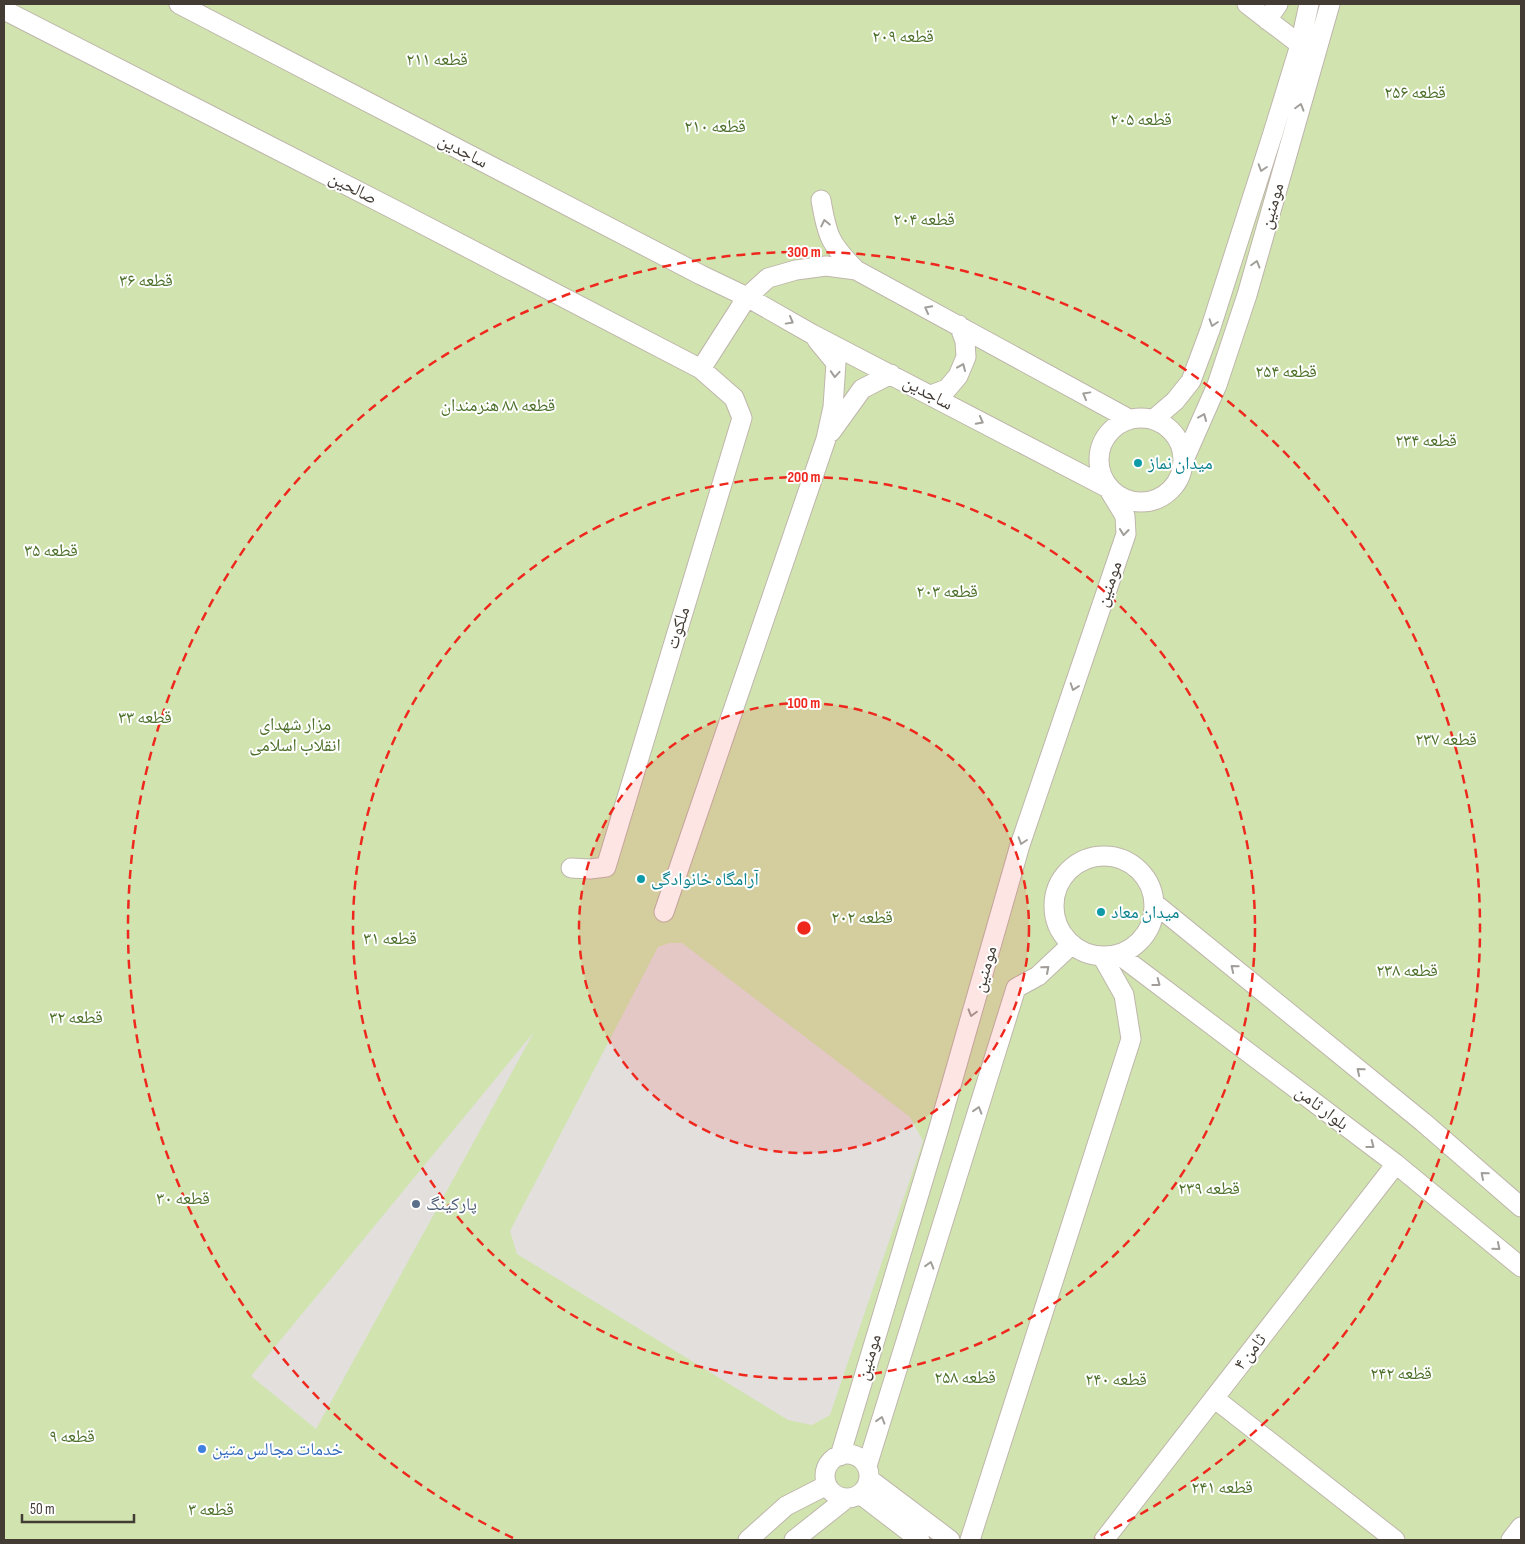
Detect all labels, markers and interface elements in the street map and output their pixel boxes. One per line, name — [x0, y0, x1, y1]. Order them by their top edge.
park label: قطعه ۲۰۹ — [872, 26, 934, 47]
park label: قطعه ۲۱۱ — [406, 49, 468, 70]
park label: قطعه ۲۵۶ — [1384, 82, 1446, 103]
one-way arrow — [1295, 104, 1305, 112]
park label: قطعه ۲۰۵ — [1110, 109, 1172, 130]
park label: قطعه ۲۱۰ — [684, 116, 746, 137]
street label: ساجدین — [435, 129, 491, 173]
one-way arrow — [1258, 164, 1268, 172]
street label: صالحین — [325, 167, 381, 209]
street label: مومنین — [1255, 180, 1289, 232]
park label: قطعه ۲۰۴ — [893, 209, 955, 230]
one-way arrow — [820, 218, 831, 227]
text: 300 m — [787, 243, 821, 262]
one-way arrow — [1250, 259, 1261, 268]
park label: قطعه ۳۶ — [119, 270, 173, 291]
one-way arrow — [924, 305, 933, 315]
one-way arrow — [785, 315, 794, 325]
one-way arrow — [1208, 318, 1218, 327]
park label: قطعه ۲۵۴ — [1255, 361, 1317, 382]
one-way arrow — [955, 363, 966, 372]
one-way arrow — [830, 370, 841, 378]
street label: ساجدین — [900, 371, 956, 415]
one-way arrow — [1082, 391, 1091, 401]
park label: قطعه ۸۸ هنرمندان — [441, 395, 555, 416]
one-way arrow — [1196, 413, 1207, 422]
one-way arrow — [975, 415, 984, 425]
park label: قطعه ۲۳۴ — [1395, 430, 1457, 451]
place label: میدان نماز — [1147, 453, 1213, 474]
marker: میدان نماز — [1132, 457, 1144, 469]
text: 200 m — [787, 468, 821, 487]
one-way arrow — [1119, 529, 1130, 537]
park label: قطعه ۳۵ — [24, 540, 78, 561]
street label: مومنین — [1091, 558, 1127, 610]
park label: قطعه ۲۰۳ — [916, 581, 978, 602]
street label: ملکوت — [662, 604, 694, 652]
one-way arrow — [1070, 682, 1080, 690]
text: 100 m — [788, 694, 820, 713]
park label: قطعه ۳۳ — [118, 707, 172, 728]
park label: مزار شهدای انقلاب اسلامی — [249, 714, 341, 756]
park label: قطعه ۲۳۷ — [1415, 729, 1477, 750]
one-way arrow — [1018, 836, 1028, 844]
place label: آرامگاه خانوادگی — [651, 869, 759, 890]
marker: آرامگاه خانوادگی — [635, 873, 647, 885]
place label: میدان معاد — [1111, 902, 1180, 923]
marker: میدان معاد — [1095, 906, 1107, 918]
park label: قطعه ۲۰۲ — [831, 907, 893, 928]
centre of rings — [795, 919, 813, 937]
park label: قطعه ۳۱ — [363, 928, 417, 949]
street label: مومنین — [968, 943, 1002, 995]
park label: قطعه ۲۳۸ — [1376, 960, 1438, 981]
one-way arrow — [1231, 965, 1240, 973]
one-way arrow — [1040, 966, 1049, 975]
one-way arrow — [1151, 978, 1160, 986]
park label: قطعه ۳۲ — [49, 1007, 103, 1028]
one-way arrow — [967, 1009, 977, 1017]
one-way arrow — [1357, 1068, 1366, 1076]
street label: بلوار ثامن — [1291, 1081, 1353, 1135]
one-way arrow — [973, 1106, 983, 1114]
one-way arrow — [1365, 1139, 1374, 1147]
one-way arrow — [1481, 1172, 1490, 1181]
park label: قطعه ۲۳۹ — [1178, 1178, 1240, 1199]
park label: قطعه ۳۰ — [156, 1188, 210, 1209]
place label: پارکینگ — [426, 1194, 477, 1215]
marker: پارکینگ — [410, 1198, 422, 1210]
one-way arrow — [1491, 1242, 1500, 1250]
one-way arrow — [924, 1261, 934, 1269]
street label: ثامن ۴ — [1229, 1330, 1271, 1374]
street label: مومنین — [852, 1331, 886, 1383]
park label: قطعه ۲۴۲ — [1370, 1363, 1432, 1384]
park label: قطعه ۲۵۸ — [934, 1367, 996, 1388]
park label: قطعه ۲۴۰ — [1085, 1369, 1147, 1390]
one-way arrow — [876, 1416, 886, 1425]
park label: قطعه ۹ — [49, 1426, 95, 1447]
place label: خدمات مجالس متین — [212, 1439, 343, 1460]
marker: خدمات مجالس متین — [196, 1443, 208, 1455]
park label: قطعه ۲۴۱ — [1191, 1477, 1253, 1498]
scale bar — [22, 1492, 135, 1524]
park label: قطعه ۳ — [188, 1499, 234, 1520]
text: 50 m — [30, 1500, 55, 1519]

